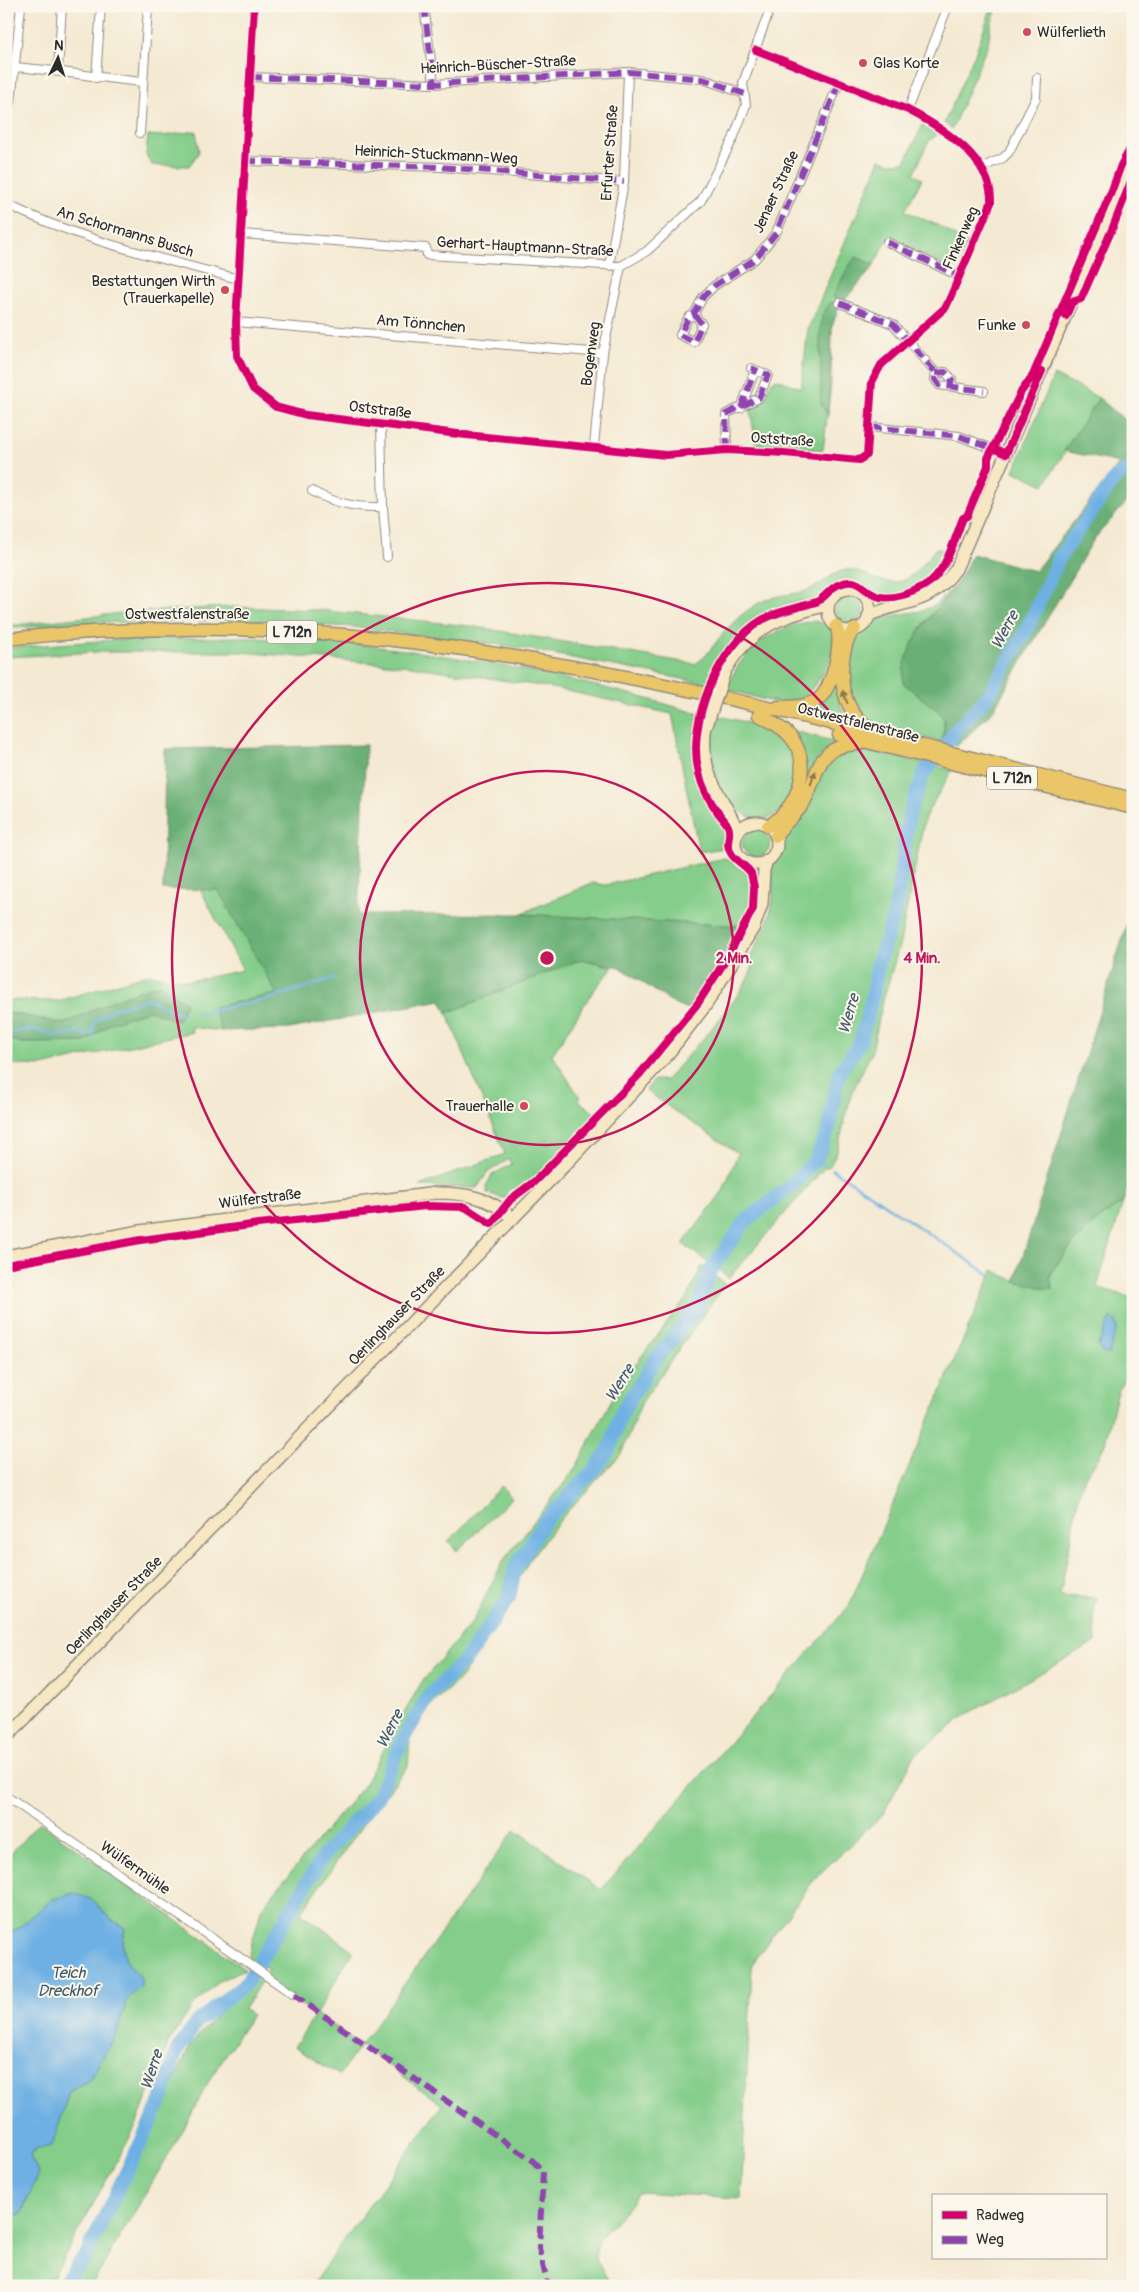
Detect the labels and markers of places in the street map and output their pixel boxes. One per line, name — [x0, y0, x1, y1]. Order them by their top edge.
place label: Wülferlieth — [1037, 23, 1106, 42]
marker: Wülferlieth — [1021, 26, 1033, 38]
place label: Glas Korte — [873, 54, 940, 73]
marker: Glas Korte — [857, 57, 869, 69]
place label: Bestattungen Wirth (Trauerkapelle) — [91, 272, 215, 308]
marker: Bestattungen Wirth (Trauerkapelle) — [219, 284, 231, 296]
place label: Funke — [977, 316, 1017, 335]
marker: Funke — [1020, 319, 1032, 331]
centre of rings — [538, 949, 556, 967]
place label: Trauerhalle — [445, 1097, 515, 1116]
marker: Trauerhalle — [518, 1100, 530, 1112]

